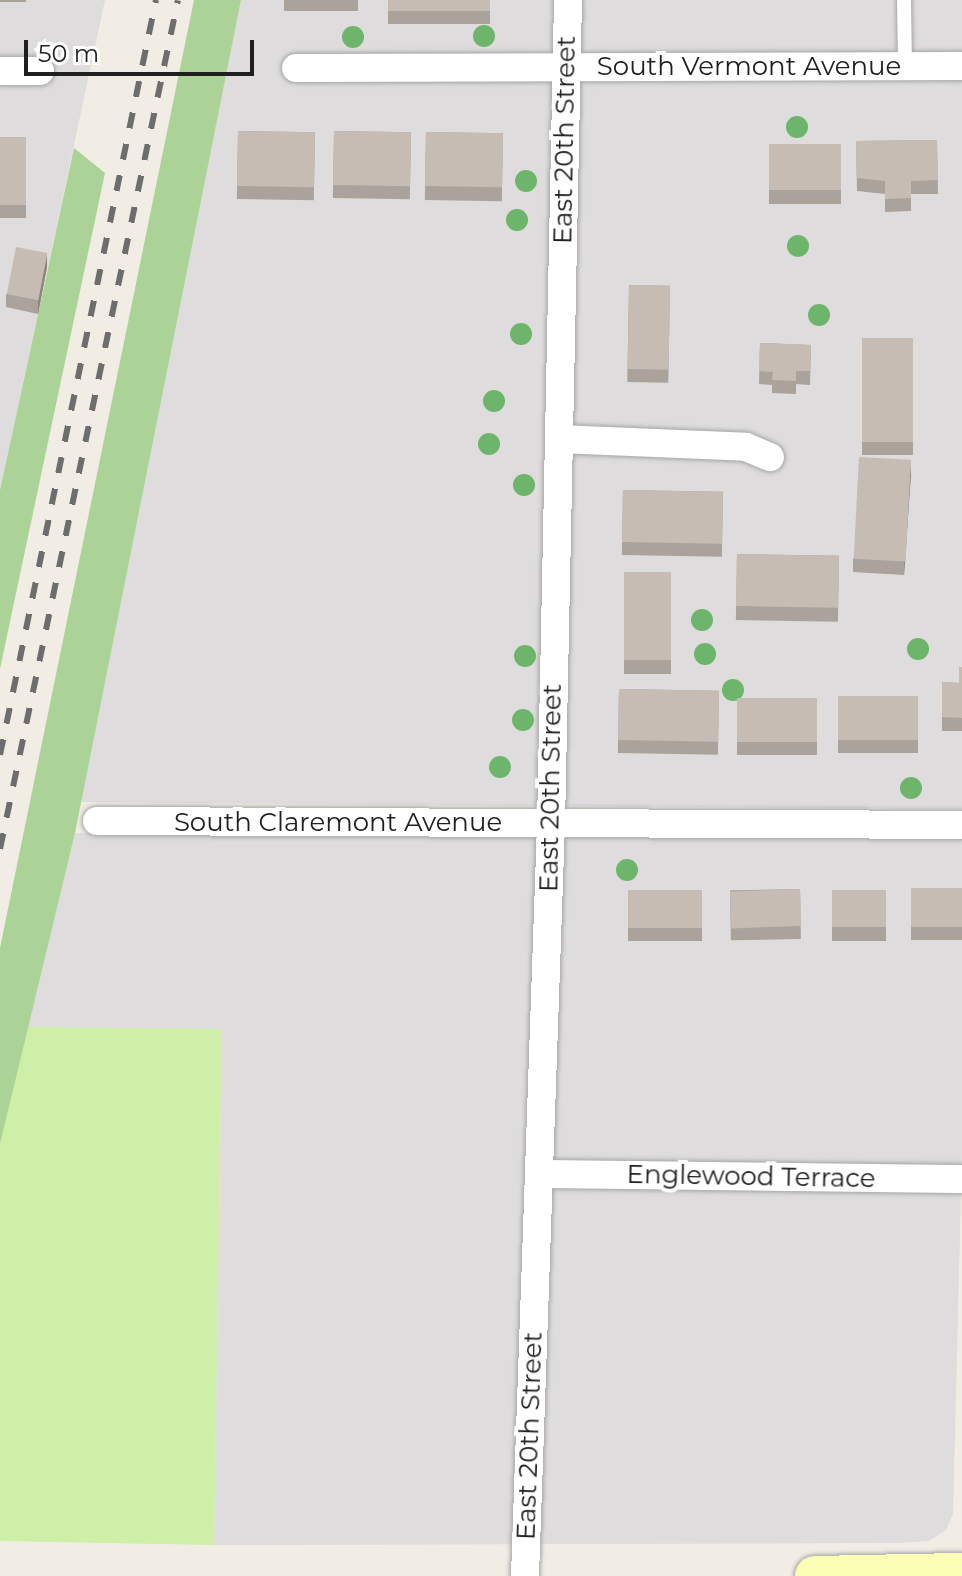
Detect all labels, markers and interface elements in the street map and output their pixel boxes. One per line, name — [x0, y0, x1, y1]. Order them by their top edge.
scale bar — [28, 24, 258, 74]
street label: East 20th Street — [548, 36, 582, 244]
text: 50 m — [38, 39, 99, 68]
street label: South Vermont Avenue — [597, 51, 901, 83]
street label: East 20th Street — [534, 684, 568, 892]
street label: South Claremont Avenue — [174, 807, 502, 839]
street label: Englewood Terrace — [626, 1159, 876, 1195]
street label: East 20th Street — [511, 1331, 549, 1541]

